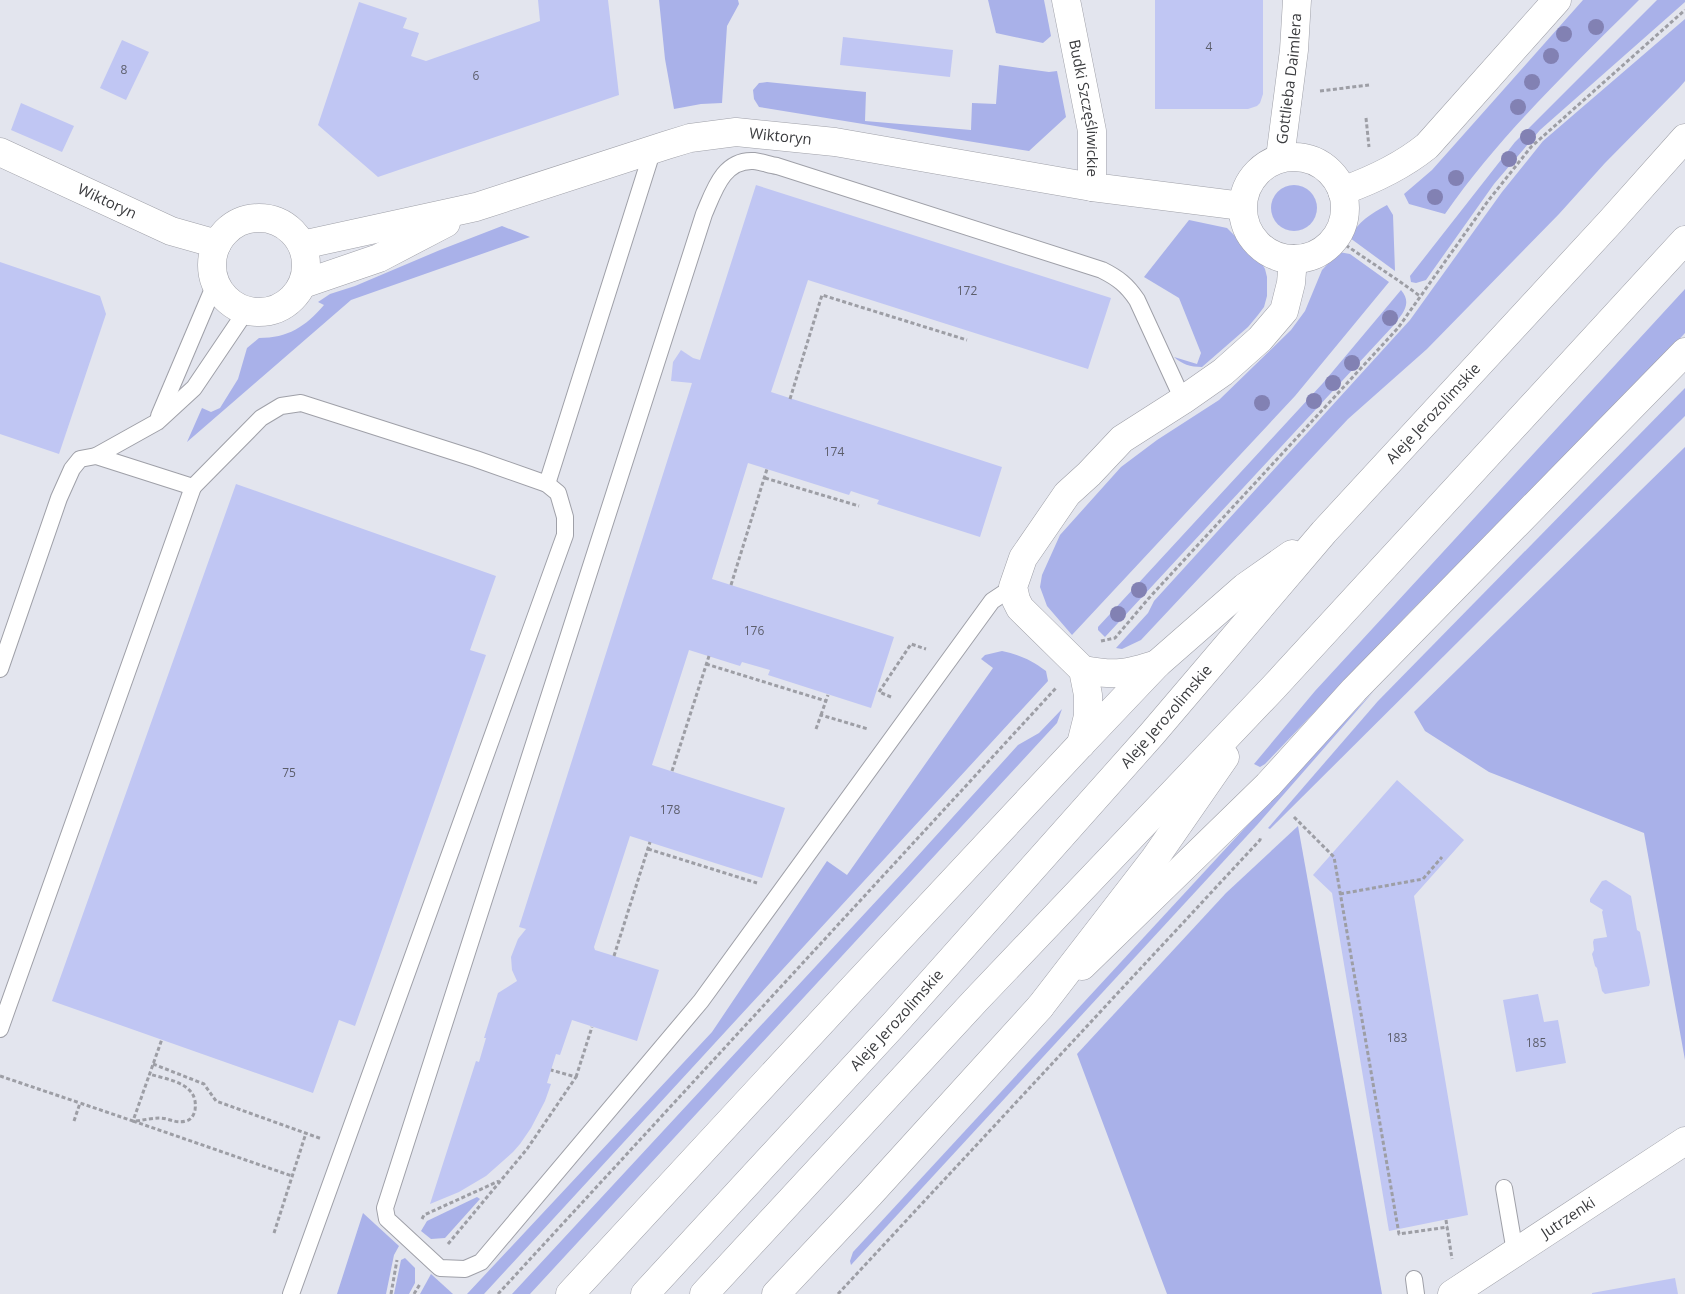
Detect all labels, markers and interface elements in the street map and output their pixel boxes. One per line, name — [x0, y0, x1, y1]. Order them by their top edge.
street label: Gottlieba Daimlera — [1271, 12, 1305, 145]
street label: Budki Szczęśliwickie — [1065, 38, 1103, 177]
house number: 4 — [1206, 38, 1213, 55]
house number: 8 — [121, 61, 128, 78]
house number: 6 — [473, 67, 480, 84]
street label: Wiktoryn — [748, 122, 813, 149]
street label: Wiktoryn — [75, 178, 140, 223]
house number: 172 — [957, 282, 977, 299]
street label: Aleje Jerozolimskie — [1381, 358, 1484, 467]
house number: 174 — [824, 443, 844, 460]
house number: 176 — [744, 622, 764, 639]
street label: Aleje Jerozolimskie — [1115, 660, 1216, 772]
house number: 75 — [282, 764, 296, 781]
house number: 178 — [660, 801, 680, 818]
street label: Aleje Jerozolimskie — [845, 965, 947, 1075]
house number: 183 — [1387, 1029, 1407, 1046]
house number: 185 — [1526, 1034, 1546, 1051]
street label: Jutrzenki — [1535, 1192, 1599, 1243]

